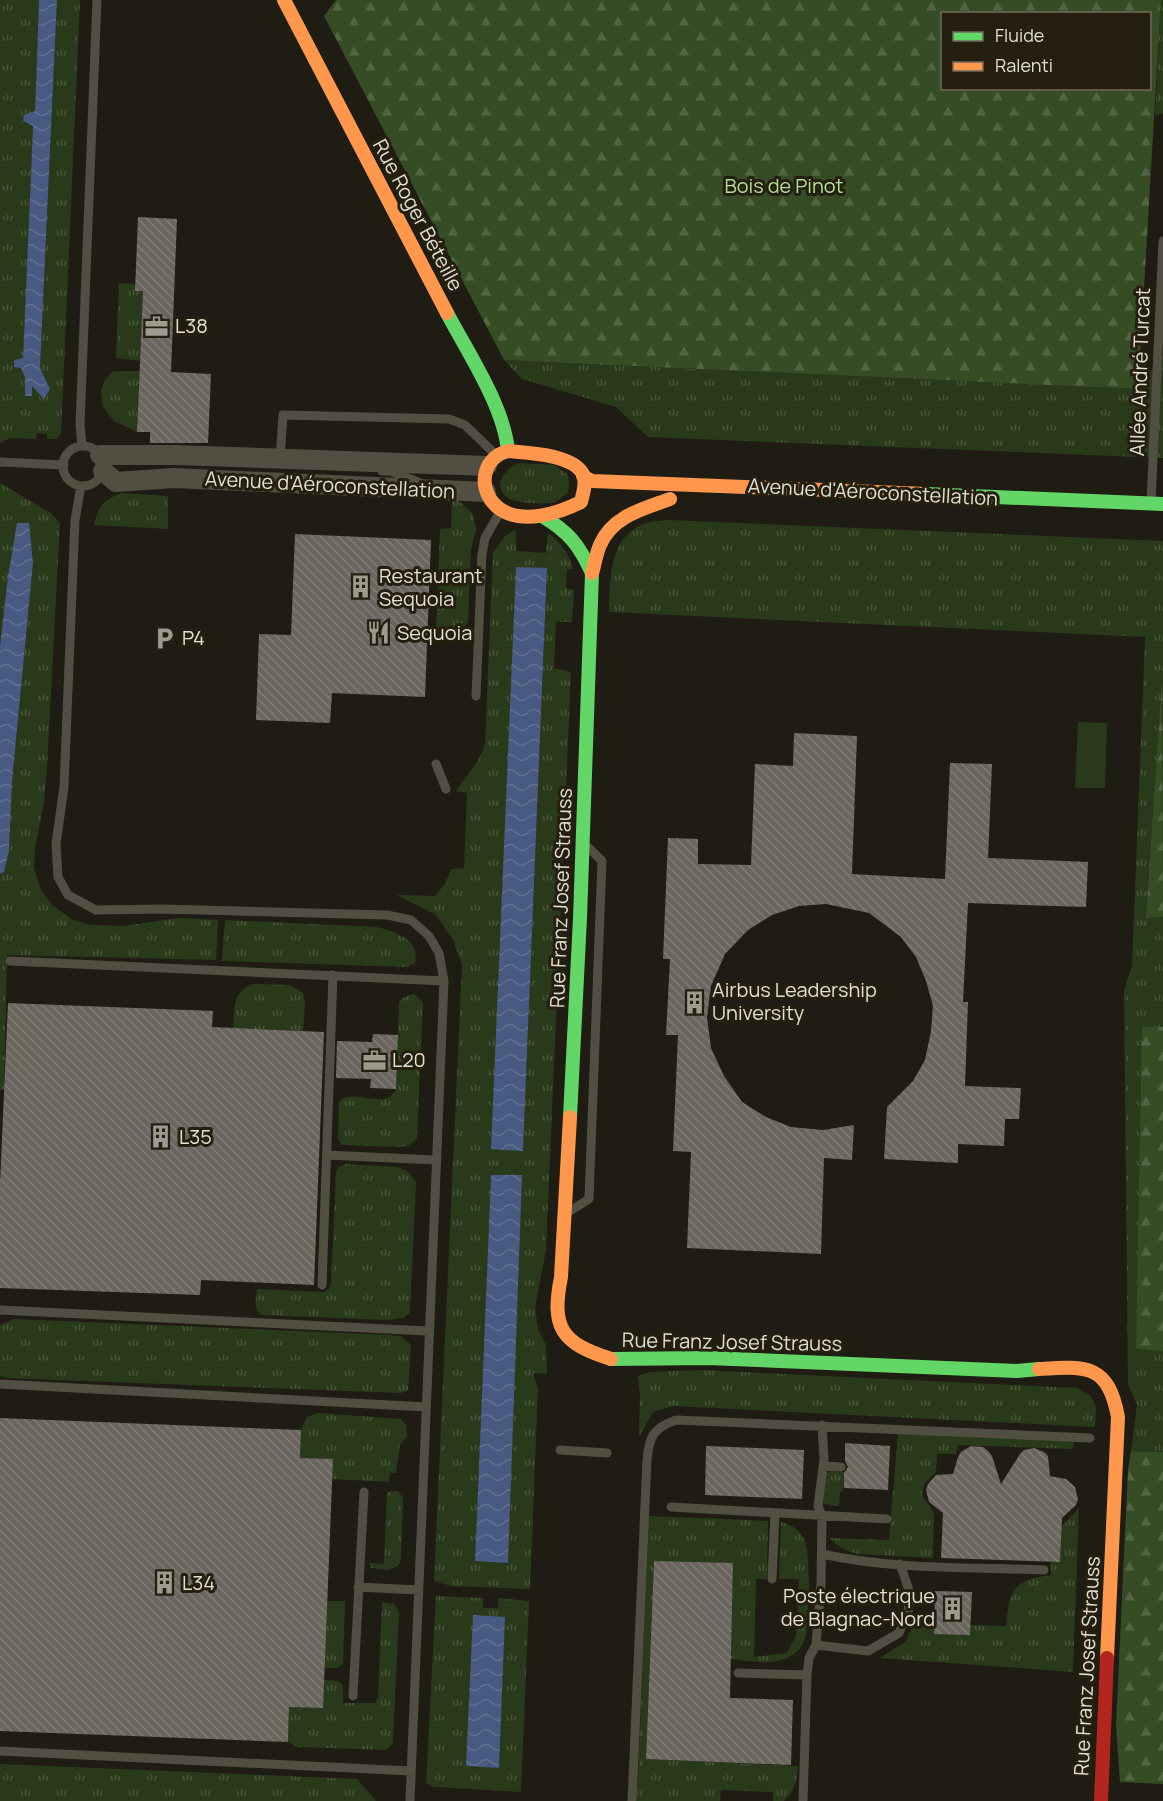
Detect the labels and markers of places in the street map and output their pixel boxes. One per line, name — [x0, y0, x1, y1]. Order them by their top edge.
place label: L38 — [175, 312, 208, 339]
office icon: L38 — [144, 313, 170, 339]
place label: Restaurant Sequoia — [379, 562, 483, 612]
building icon: Restaurant Sequoia — [348, 574, 374, 600]
place label: Sequoia — [397, 619, 472, 646]
restaurant icon: Sequoia — [366, 620, 392, 646]
place label: P4 — [182, 624, 205, 651]
parking icon: P4 — [151, 625, 177, 651]
place label: Airbus Leadership University — [712, 976, 877, 1026]
building icon: Airbus Leadership University — [681, 989, 707, 1015]
place label: L20 — [392, 1046, 426, 1073]
office icon: L20 — [361, 1047, 387, 1073]
place label: L35 — [179, 1123, 212, 1150]
building icon: L35 — [148, 1124, 174, 1150]
place label: L34 — [182, 1569, 215, 1596]
building icon: L34 — [151, 1570, 177, 1596]
place label: Poste électrique de Blagnac-Nord — [781, 1582, 935, 1632]
building icon: Poste électrique de Blagnac-Nord — [940, 1595, 966, 1621]

